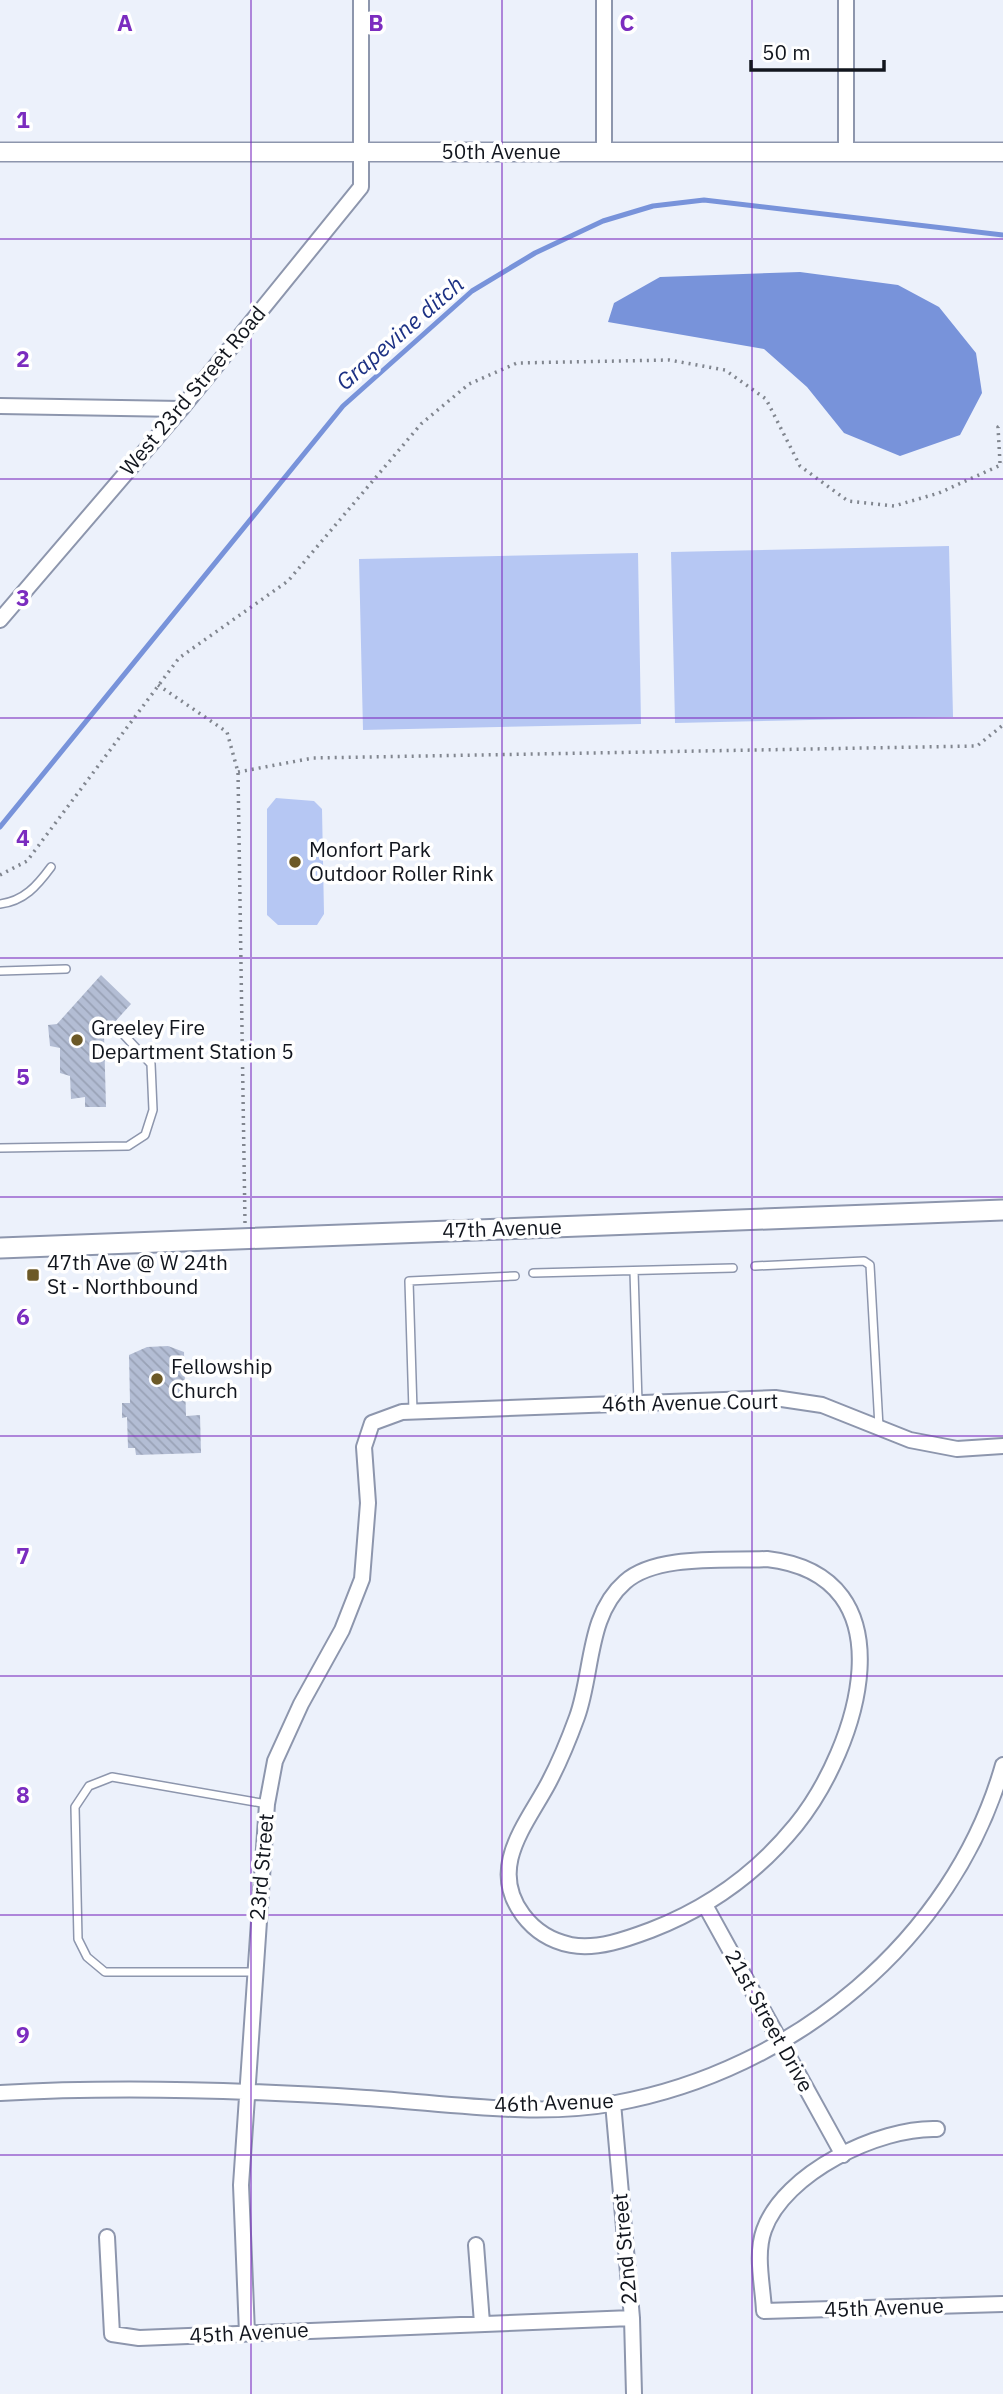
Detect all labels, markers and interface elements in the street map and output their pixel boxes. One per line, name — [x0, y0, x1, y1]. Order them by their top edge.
text: A — [117, 7, 133, 37]
text: B — [368, 7, 384, 37]
text: C — [620, 7, 635, 37]
scale bar — [751, 28, 884, 72]
text: 50 m — [762, 38, 811, 66]
text: 1 — [16, 104, 30, 134]
street label: 50th Avenue — [441, 137, 561, 165]
water label: Grapevine ditch — [329, 269, 469, 396]
street label: West 23rd Street Road — [113, 300, 271, 481]
text: 2 — [16, 343, 30, 373]
text: 3 — [16, 582, 30, 612]
text: 4 — [16, 822, 30, 852]
place label: Monfort Park Outdoor Roller Rink — [309, 835, 494, 887]
marker: Monfort Park Outdoor Roller Rink — [287, 854, 303, 870]
place label: Greeley Fire Department Station 5 — [91, 1013, 294, 1065]
marker: Greeley Fire Department Station 5 — [69, 1032, 85, 1048]
text: 5 — [16, 1061, 30, 1091]
street label: 47th Avenue — [442, 1212, 562, 1244]
place label: 47th Ave @ W 24th St - Northbound — [47, 1248, 228, 1300]
marker: 47th Ave @ W 24th St - Northbound — [25, 1267, 41, 1283]
text: 6 — [16, 1301, 30, 1331]
place label: Fellowship Church — [171, 1352, 272, 1404]
marker: Fellowship Church — [149, 1371, 165, 1387]
street label: 46th Avenue Court — [602, 1386, 778, 1418]
text: 7 — [16, 1540, 30, 1570]
text: 8 — [16, 1779, 30, 1809]
street label: 23rd Street — [242, 1812, 280, 1922]
street label: 21st Street Drive — [719, 1944, 821, 2097]
text: 9 — [16, 2019, 30, 2049]
street label: 46th Avenue — [494, 2086, 614, 2118]
street label: 22nd Street — [605, 2192, 643, 2306]
street label: 45th Avenue — [824, 2291, 944, 2323]
street label: 45th Avenue — [189, 2315, 309, 2349]

